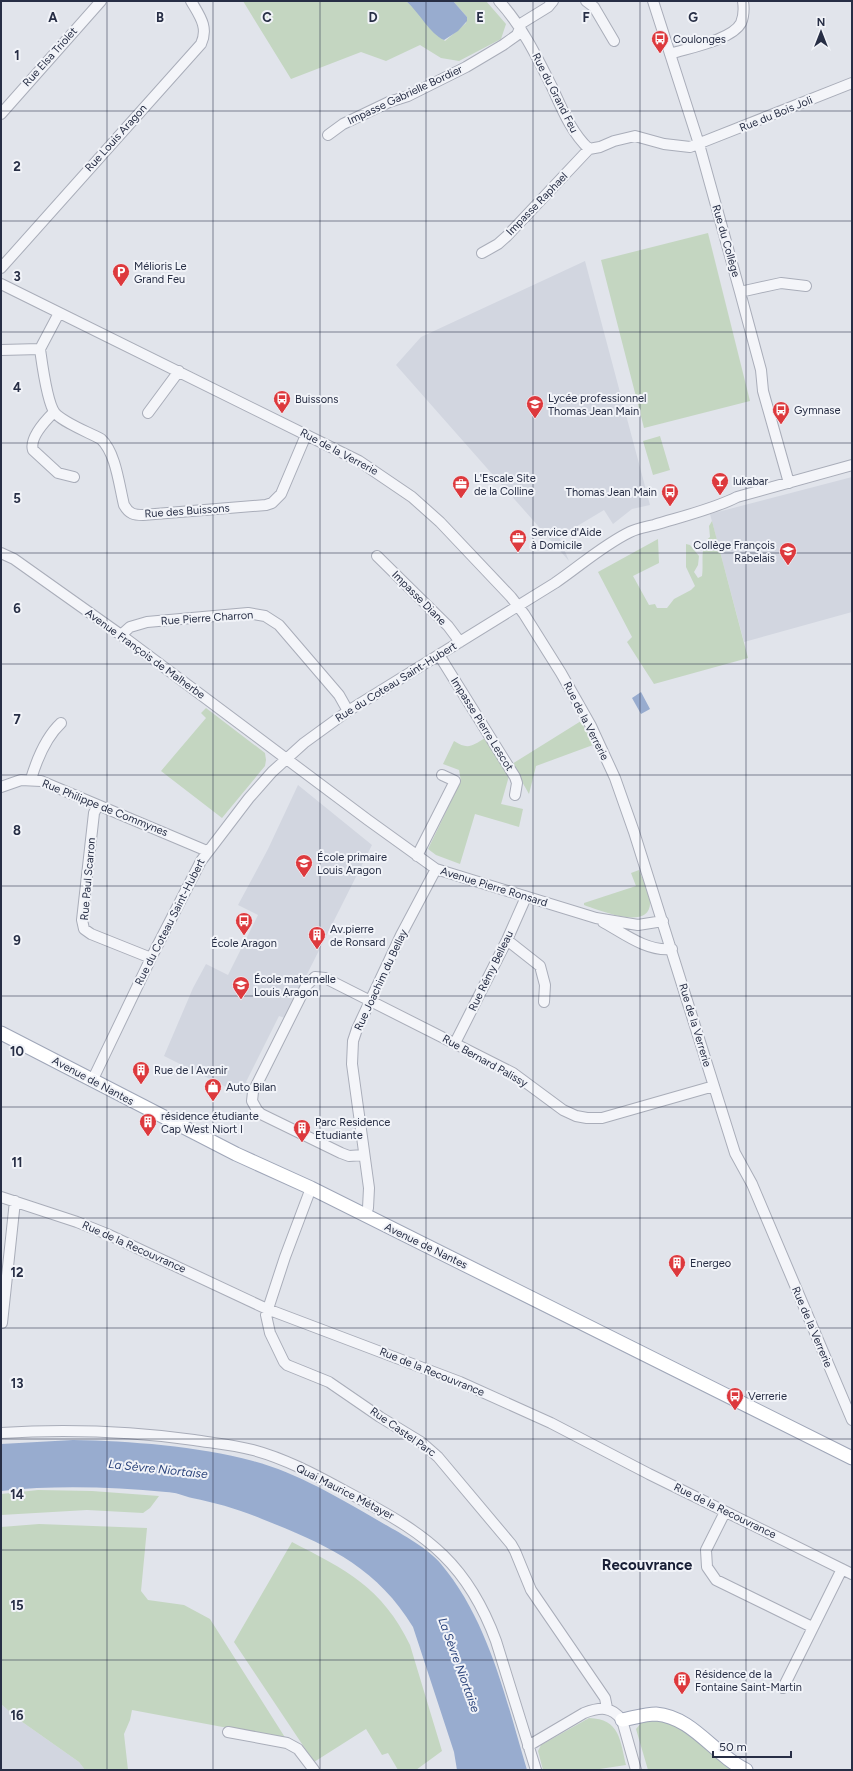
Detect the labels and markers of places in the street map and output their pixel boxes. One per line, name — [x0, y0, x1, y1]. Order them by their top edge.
bus stop icon: Coulonges — [650, 29, 670, 54]
place label: Coulonges — [673, 33, 726, 46]
place label: Mélioris Le Grand Feu — [134, 260, 187, 286]
parking icon: Mélioris Le Grand Feu — [111, 262, 131, 287]
bus stop icon: Buissons — [272, 389, 292, 414]
place label: Lycée professionnel Thomas Jean Main — [548, 392, 647, 418]
place label: Buissons — [295, 393, 338, 406]
school or university icon: Lycée professionnel Thomas Jean Main — [525, 394, 545, 419]
bus stop icon: Gymnase — [771, 400, 791, 425]
place label: Gymnase — [794, 404, 840, 417]
bar icon: lukabar — [710, 471, 730, 496]
place label: L'Escale Site de la Colline — [474, 472, 536, 498]
office icon: L'Escale Site de la Colline — [451, 474, 471, 499]
place label: lukabar — [733, 475, 768, 488]
bus stop icon: Thomas Jean Main — [660, 482, 680, 507]
place label: Thomas Jean Main — [566, 486, 657, 499]
place label: Service d'Aide à Domicile — [531, 526, 602, 552]
office icon: Service d'Aide à Domicile — [508, 528, 528, 553]
place label: Collège François Rabelais — [693, 539, 775, 565]
school or university icon: Collège François Rabelais — [778, 541, 798, 566]
place label: École primaire Louis Aragon — [317, 851, 387, 877]
school or university icon: École primaire Louis Aragon — [294, 853, 314, 878]
bus stop icon: École Aragon — [234, 911, 254, 936]
place label: Av.pierre de Ronsard — [330, 923, 385, 949]
building icon: Av.pierre de Ronsard — [307, 925, 327, 950]
place label: École Aragon — [211, 937, 277, 950]
place label: École maternelle Louis Aragon — [254, 973, 336, 999]
school or university icon: École maternelle Louis Aragon — [231, 975, 251, 1000]
building icon: Rue de l Avenir — [131, 1060, 151, 1085]
place label: Rue de l Avenir — [154, 1064, 228, 1077]
shop icon: Auto Bilan — [203, 1077, 223, 1102]
place label: Auto Bilan — [226, 1081, 276, 1094]
place label: résidence étudiante Cap West Niort I — [161, 1110, 259, 1136]
building icon: résidence étudiante Cap West Niort I — [138, 1112, 158, 1137]
place label: Parc Residence Etudiante — [315, 1116, 390, 1142]
building icon: Parc Residence Etudiante — [292, 1118, 312, 1143]
building icon: Energeo — [667, 1253, 687, 1278]
place label: Energeo — [690, 1257, 731, 1270]
bus stop icon: Verrerie — [725, 1386, 745, 1411]
place label: Verrerie — [748, 1390, 787, 1403]
place label: Résidence de la Fontaine Saint-Martin — [695, 1668, 802, 1694]
building icon: Résidence de la Fontaine Saint-Martin — [672, 1670, 692, 1695]

